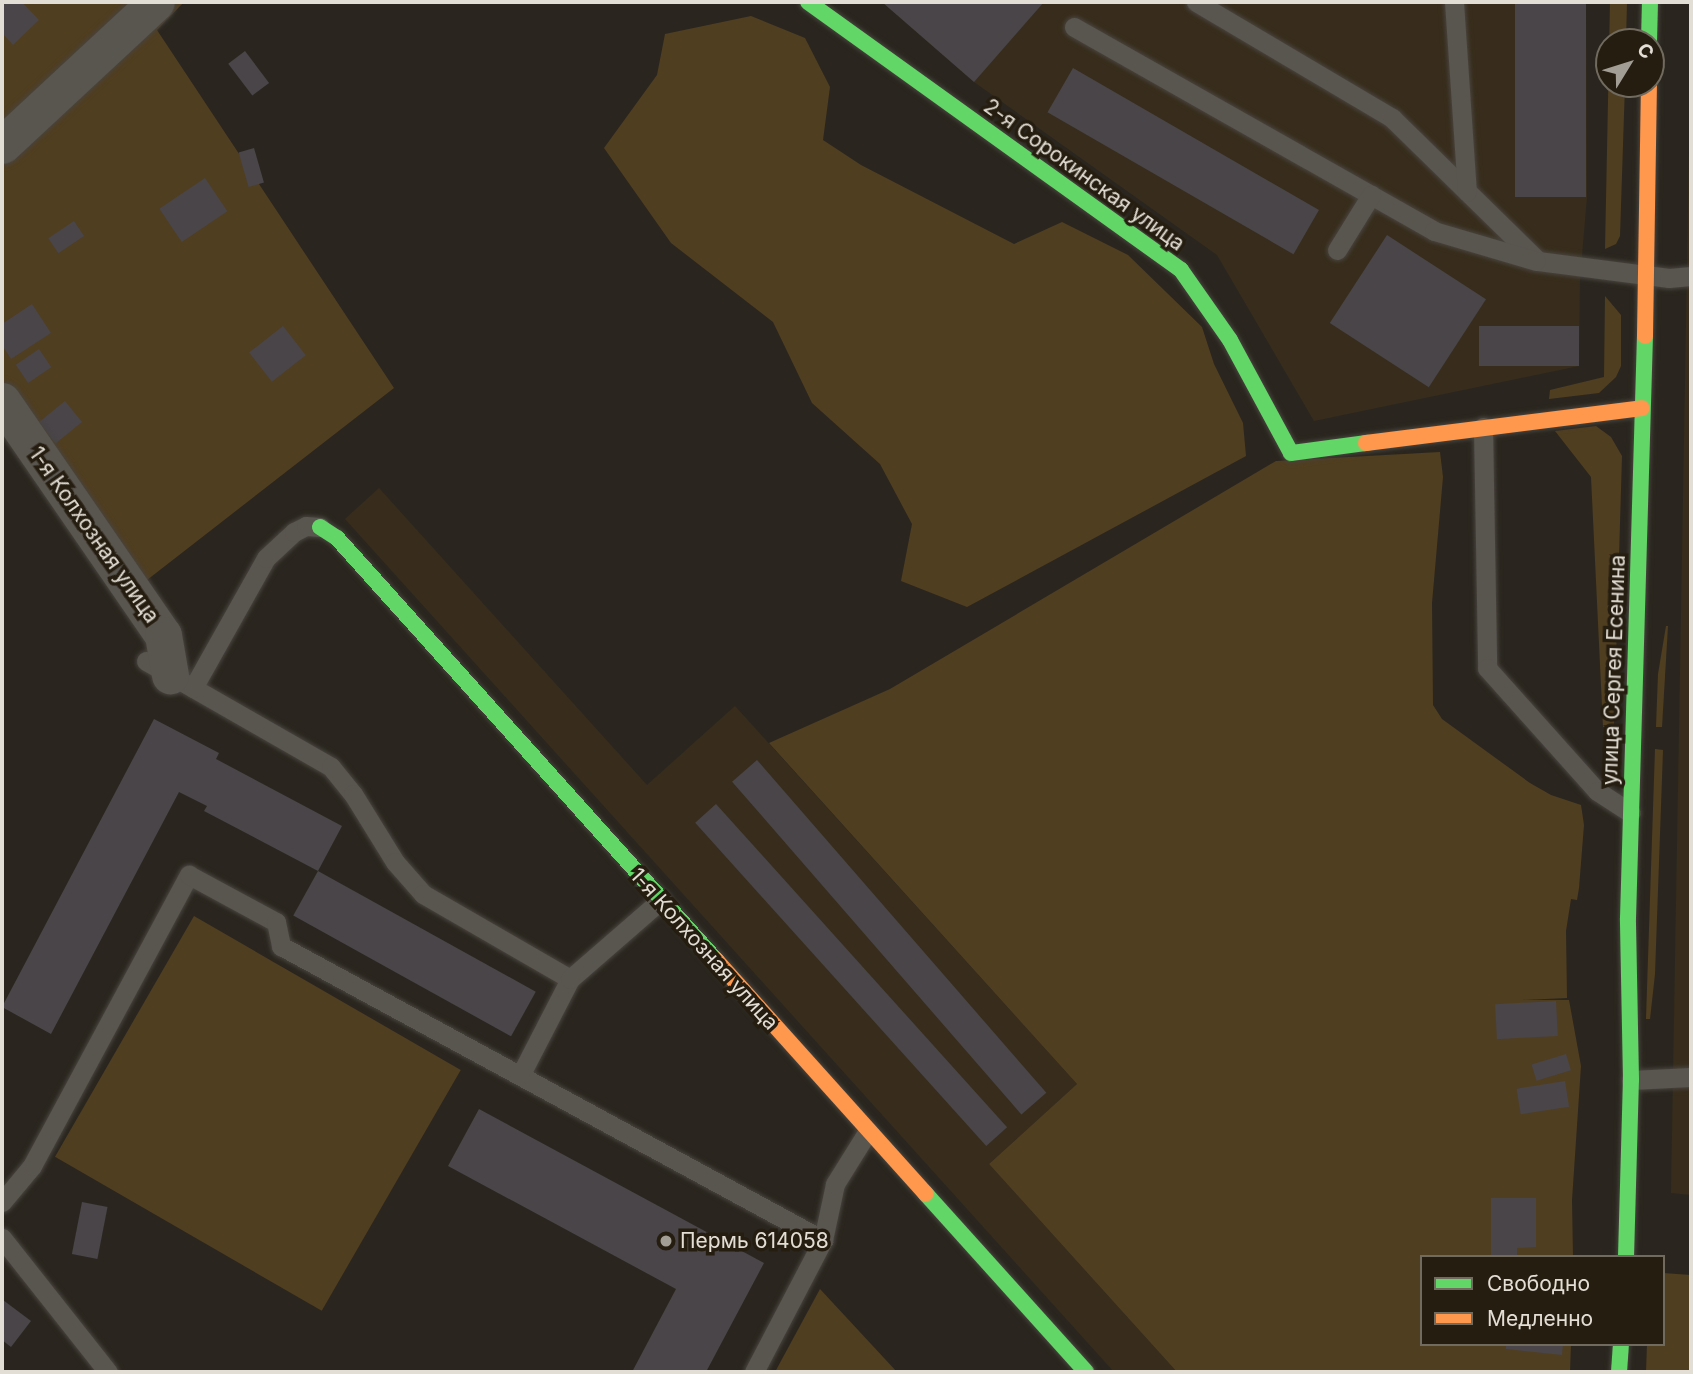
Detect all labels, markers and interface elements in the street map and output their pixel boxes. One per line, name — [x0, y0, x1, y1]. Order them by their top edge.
north arrow — [1595, 28, 1665, 98]
text: С — [1632, 38, 1659, 64]
street label: 2-я Сорокинская улица — [979, 94, 1189, 256]
street label: 1-я Колхозная улица — [24, 442, 164, 628]
street label: улица Сергея Есенина — [1597, 554, 1631, 786]
street label: 1-я Колхозная улица — [625, 863, 783, 1035]
place label: Пермь 614058 — [680, 1228, 829, 1254]
marker: Пермь 614058 — [658, 1233, 674, 1249]
legend — [1420, 1255, 1665, 1346]
text: Свободно — [1487, 1271, 1590, 1296]
text: Медленно — [1487, 1306, 1593, 1331]

